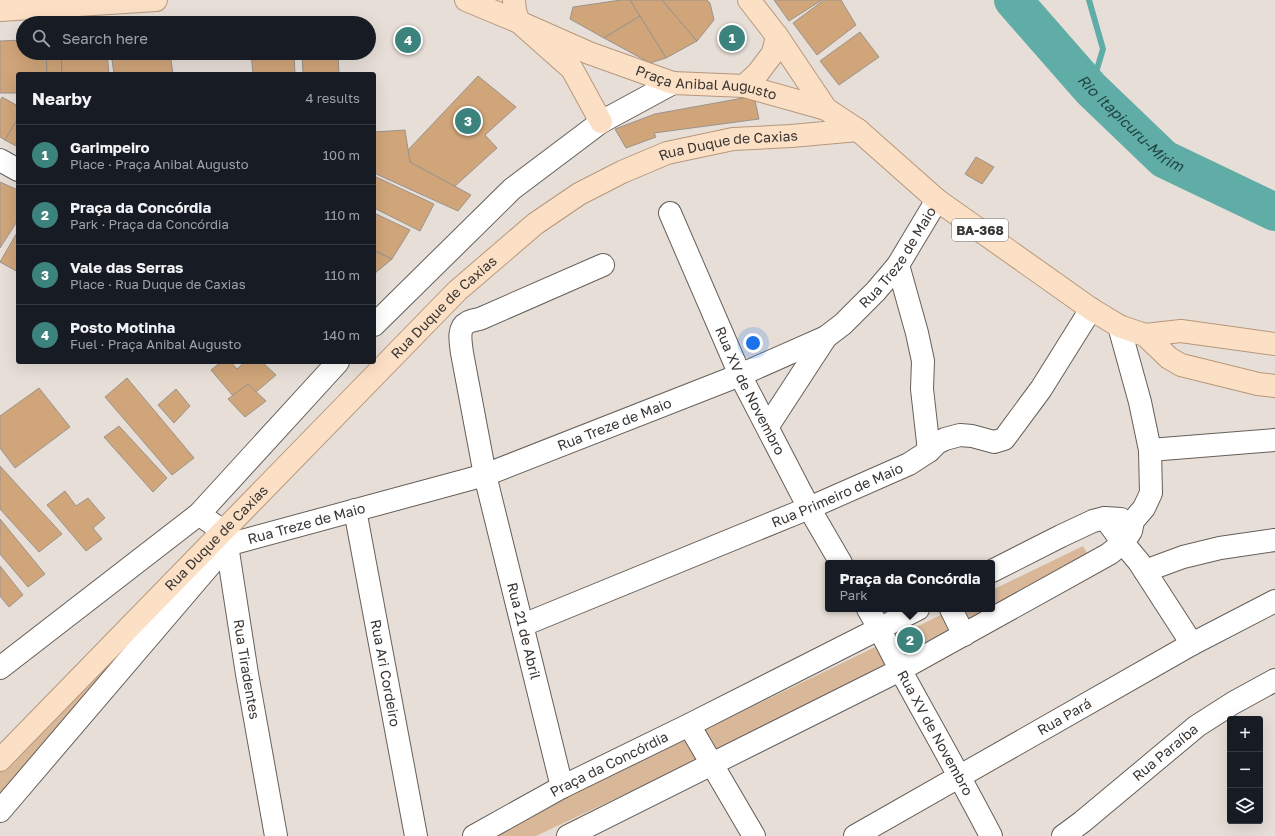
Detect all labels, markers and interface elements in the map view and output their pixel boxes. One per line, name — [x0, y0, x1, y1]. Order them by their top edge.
search box — [16, 16, 376, 60]
pin: 1 — [719, 23, 745, 53]
pin: 4 — [395, 25, 421, 55]
icon: search — [30, 27, 52, 49]
text: Search here — [62, 29, 148, 47]
street label: Praça Anibal Augusto — [633, 61, 779, 103]
water label: Rio Itapicuru-Mirim — [1074, 70, 1187, 175]
text: Nearby — [32, 88, 92, 109]
text: 4 results — [306, 90, 360, 106]
pin: 3 — [455, 106, 481, 136]
street label: Rua Duque de Caxias — [656, 126, 798, 164]
text: Garimpeiro — [70, 138, 150, 156]
text: 1 — [42, 147, 48, 163]
text: 100 m — [323, 147, 360, 163]
text: Place · Praça Anibal Augusto — [70, 156, 249, 172]
text: Praça da Concórdia — [70, 198, 211, 216]
street label: Rua Treze de Maio — [855, 203, 939, 311]
text: 2 — [41, 207, 49, 223]
text: 110 m — [325, 207, 360, 223]
text: Park · Praça da Concórdia — [70, 216, 229, 232]
road number: BA-368 — [952, 219, 1008, 241]
street label: Rua Duque de Caxias — [387, 252, 500, 362]
text: Vale das Serras — [70, 258, 183, 276]
text: 3 — [41, 267, 49, 283]
text: 110 m — [325, 267, 360, 283]
text: Place · Rua Duque de Caxias — [70, 276, 246, 292]
text: Posto Motinha — [70, 318, 175, 336]
street label: Rua XV de Novembro — [712, 324, 789, 458]
text: 4 — [41, 327, 49, 343]
text: 140 m — [323, 327, 360, 343]
your location — [743, 333, 763, 353]
text: Fuel · Praça Anibal Augusto — [70, 336, 241, 352]
street label: Rua Treze de Maio — [555, 394, 674, 454]
street label: Rua Primeiro de Maio — [769, 459, 905, 530]
street label: Rua Duque de Caxias — [161, 481, 271, 594]
street label: Rua Treze de Maio — [246, 499, 367, 547]
popup — [825, 560, 995, 612]
text: Praça da Concórdia — [839, 569, 981, 587]
street label: Rua 21 de Abril — [504, 581, 545, 681]
text: Park — [839, 587, 868, 603]
street label: Rua Tiradentes — [231, 618, 264, 721]
street label: Rua Ari Cordeiro — [368, 618, 404, 728]
pin: 2 — [897, 625, 923, 655]
street label: Rua XV de Novembro — [894, 667, 977, 798]
street label: Rua Pará — [1034, 694, 1094, 738]
map controls — [1227, 716, 1263, 824]
button: + — [1227, 716, 1263, 752]
street label: Rua Paraíba — [1129, 720, 1201, 784]
street label: Praça da Concórdia — [547, 728, 671, 800]
button: − — [1227, 752, 1263, 788]
button: layers — [1227, 788, 1263, 824]

